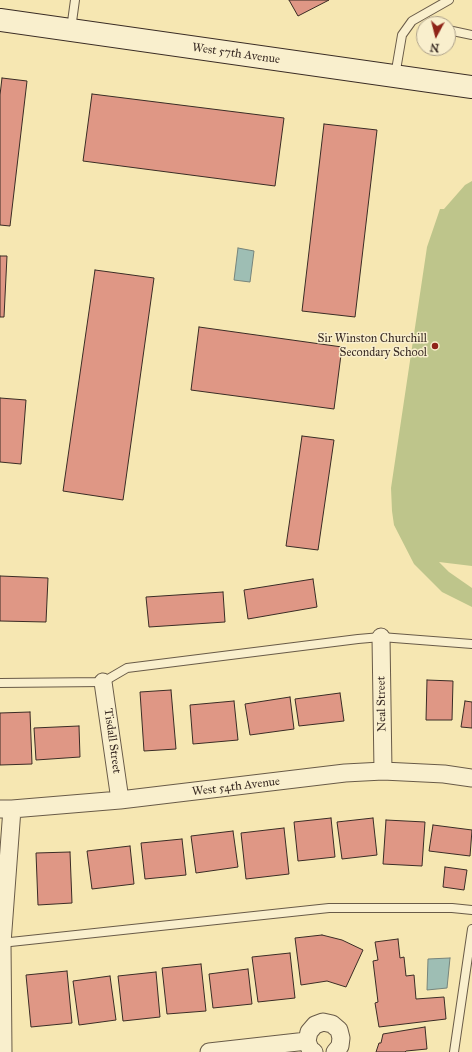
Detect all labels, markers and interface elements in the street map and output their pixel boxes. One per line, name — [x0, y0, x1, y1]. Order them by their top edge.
north arrow — [416, 16, 456, 56]
text: N — [429, 40, 440, 54]
street label: West 57th Avenue — [191, 41, 281, 67]
place label: Sir Winston Churchill Secondary School — [318, 332, 427, 360]
marker: Sir Winston Churchill Secondary School — [430, 341, 440, 351]
street label: Neal Street — [374, 676, 390, 732]
street label: Tisdall Street — [100, 707, 124, 775]
street label: West 54th Avenue — [191, 774, 281, 800]

